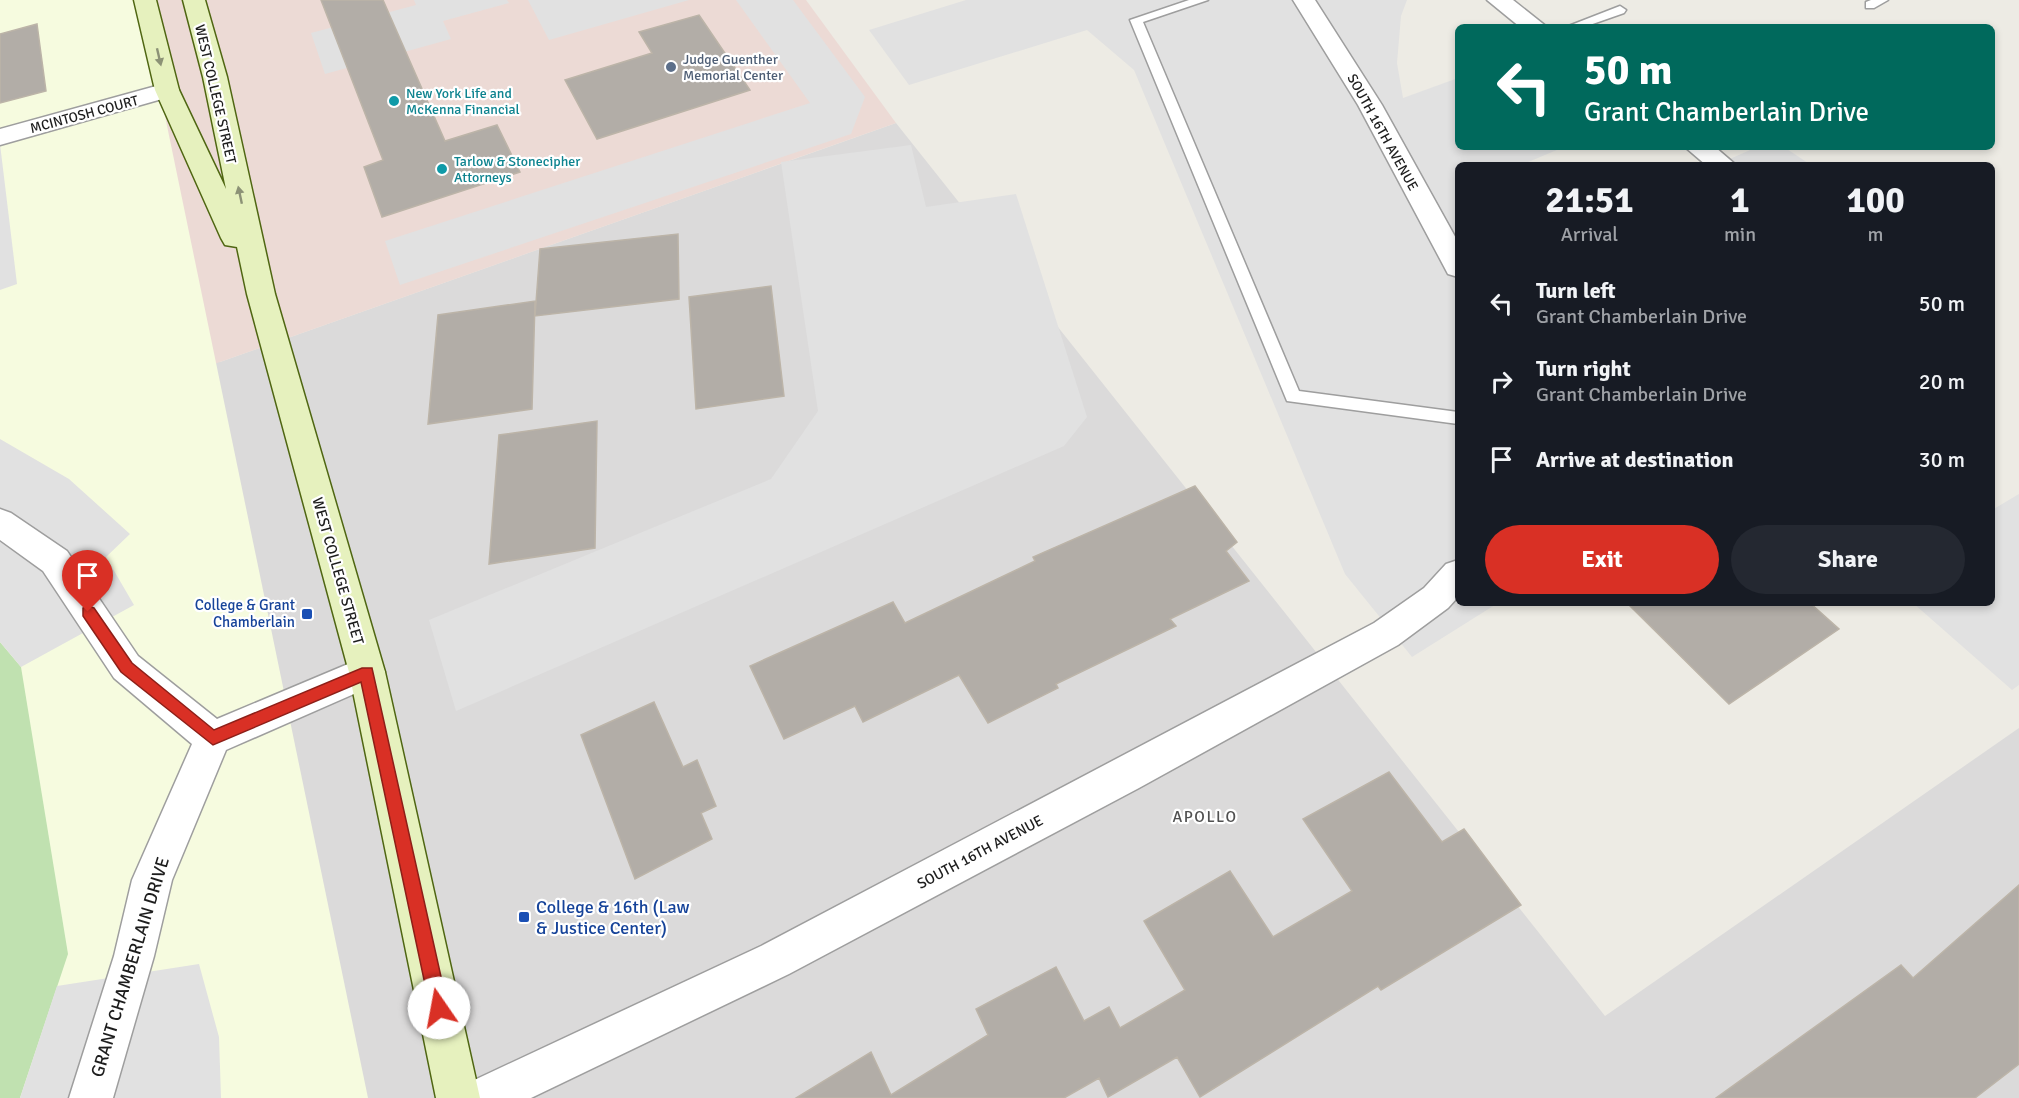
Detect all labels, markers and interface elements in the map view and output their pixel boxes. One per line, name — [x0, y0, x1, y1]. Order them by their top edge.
street label: WEST COLLEGE STREET — [191, 23, 240, 165]
text: 50 m — [1584, 45, 1673, 96]
one-way arrow — [155, 48, 165, 66]
icon: left — [1485, 48, 1563, 126]
place label: Judge Guenther Memorial Center — [683, 51, 784, 84]
marker: Judge Guenther Memorial Center — [664, 60, 678, 74]
street label: SOUTH 16TH AVENUE — [1343, 71, 1422, 194]
place label: New York Life and McKenna Financial — [406, 85, 520, 118]
street label: MCINTOSH COURT — [28, 92, 140, 137]
marker: New York Life and McKenna Financial — [387, 94, 401, 108]
text: Grant Chamberlain Drive — [1584, 96, 1869, 129]
place label: Tarlow & Stonecipher Attorneys — [454, 153, 581, 186]
marker: Tarlow & Stonecipher Attorneys — [435, 162, 449, 176]
text: 21:51 — [1545, 178, 1634, 223]
text: 1 — [1730, 178, 1750, 223]
text: 100 — [1846, 178, 1905, 223]
one-way arrow — [234, 186, 244, 205]
text: Arrival — [1561, 222, 1618, 247]
text: min — [1724, 222, 1756, 247]
text: m — [1868, 222, 1884, 247]
text: Turn left — [1536, 277, 1616, 304]
icon: left — [1485, 287, 1518, 320]
text: 50 m — [1919, 290, 1965, 317]
text: Grant Chamberlain Drive — [1536, 304, 1747, 329]
text: Turn right — [1536, 355, 1631, 382]
icon: right — [1485, 365, 1518, 398]
text: 20 m — [1919, 368, 1965, 395]
text: Grant Chamberlain Drive — [1536, 382, 1747, 407]
icon: arrive — [1485, 443, 1518, 476]
text: Arrive at destination — [1536, 446, 1733, 473]
text: 30 m — [1919, 446, 1965, 473]
street label: WEST COLLEGE STREET — [308, 495, 368, 647]
button: Exit — [1485, 525, 1719, 594]
button: Share — [1731, 525, 1965, 594]
pin — [62, 550, 113, 612]
icon: arrive — [71, 559, 104, 592]
place label: College & Grant Chamberlain — [195, 596, 295, 631]
marker: College & Grant Chamberlain — [300, 607, 314, 621]
district label: APOLLO — [1172, 807, 1238, 827]
street label: SOUTH 16TH AVENUE — [914, 811, 1046, 893]
street label: GRANT CHAMBERLAIN DRIVE — [86, 854, 174, 1080]
place label: College & 16th (Law & Justice Center) — [536, 896, 690, 939]
marker: College & 16th (Law & Justice Center) — [517, 910, 531, 924]
position arrow — [407, 976, 471, 1040]

